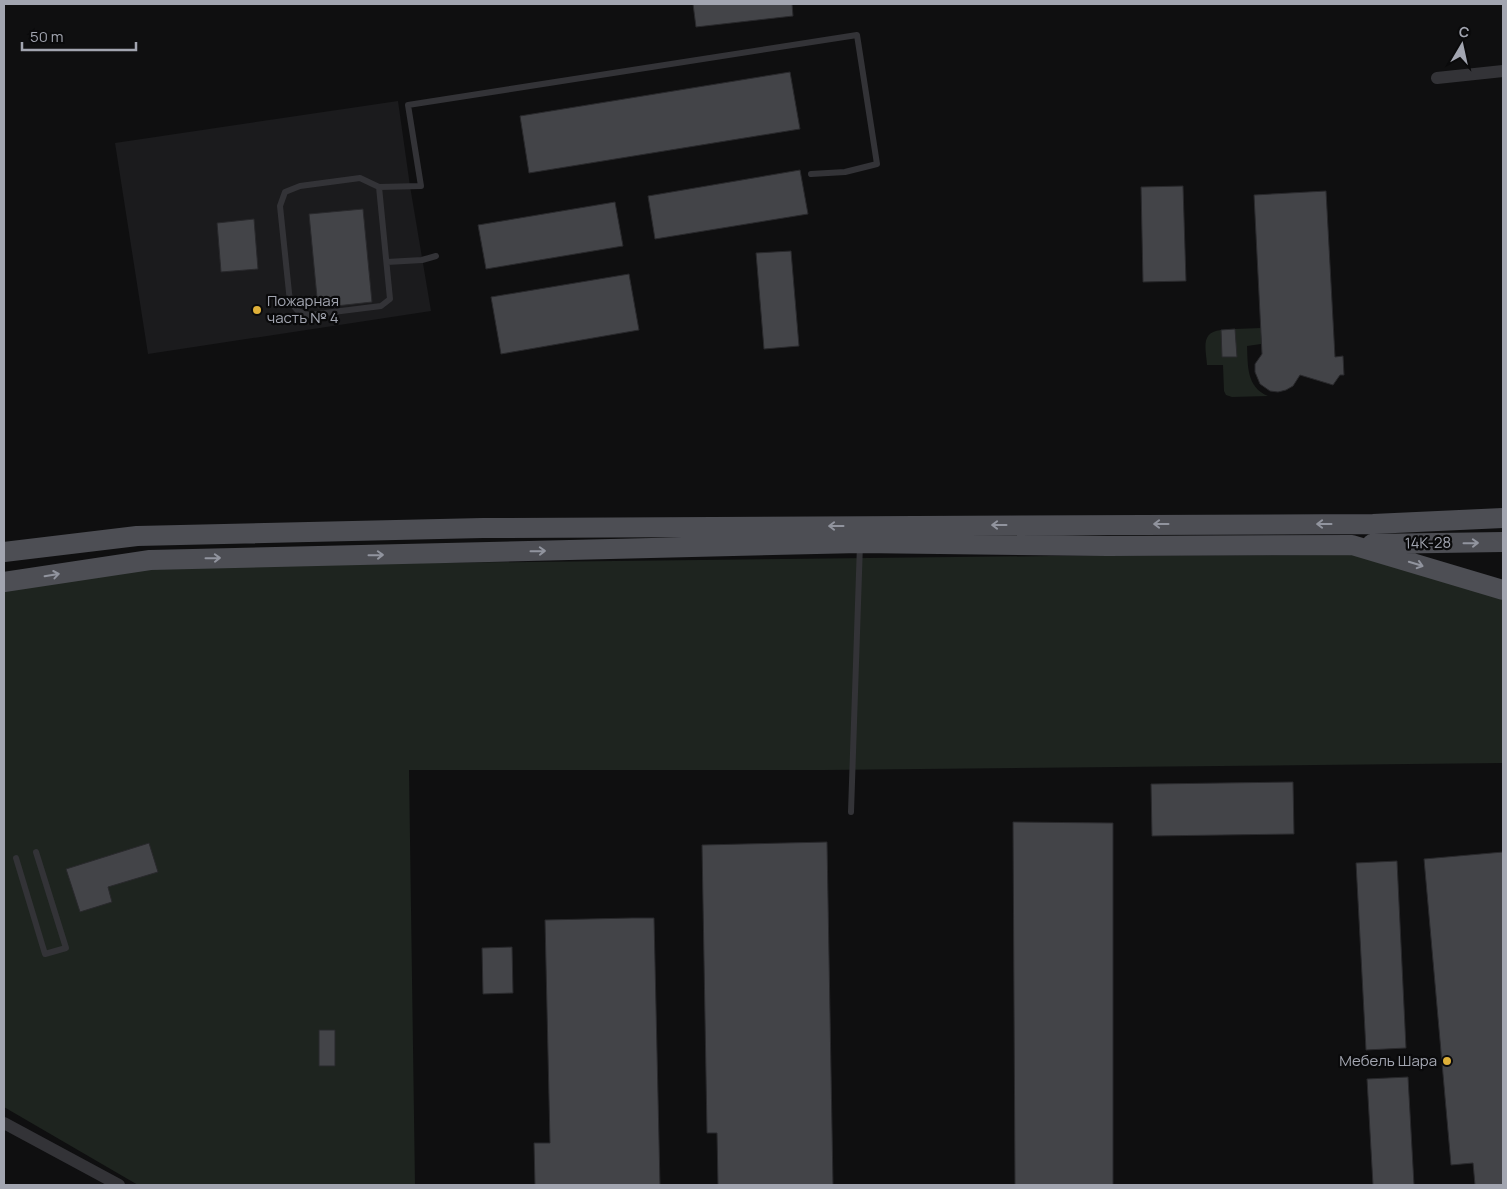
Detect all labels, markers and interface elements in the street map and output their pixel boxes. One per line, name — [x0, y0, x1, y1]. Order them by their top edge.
scale bar — [22, 20, 136, 52]
north arrow — [1437, 20, 1487, 70]
text: С — [1458, 21, 1471, 42]
text: 50 m — [30, 26, 64, 47]
place label: Пожарная часть № 4 — [267, 290, 339, 328]
marker: Пожарная часть № 4 — [251, 304, 263, 316]
one-way arrow — [1154, 519, 1170, 529]
one-way arrow — [1316, 519, 1332, 529]
one-way arrow — [991, 520, 1008, 530]
one-way arrow — [829, 521, 845, 531]
street label: 14К-28 — [1405, 532, 1451, 553]
one-way arrow — [1463, 538, 1479, 547]
one-way arrow — [530, 546, 546, 555]
one-way arrow — [367, 550, 383, 559]
one-way arrow — [205, 554, 221, 563]
one-way arrow — [1407, 559, 1423, 569]
one-way arrow — [44, 570, 60, 580]
place label: Мебель Шара — [1339, 1050, 1437, 1071]
marker: Мебель Шара — [1441, 1055, 1453, 1067]

